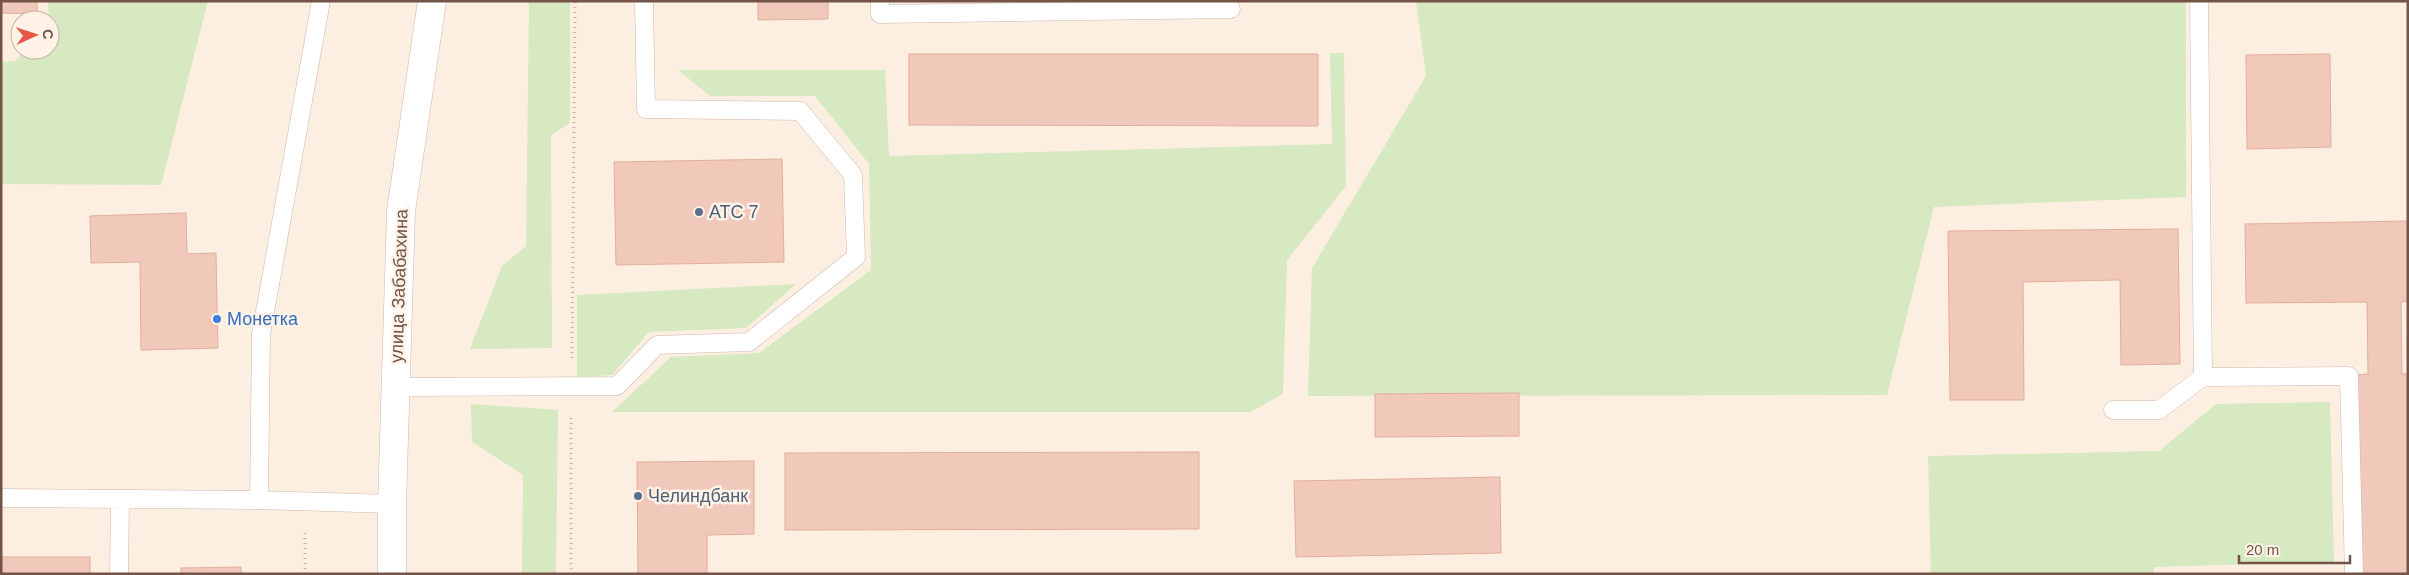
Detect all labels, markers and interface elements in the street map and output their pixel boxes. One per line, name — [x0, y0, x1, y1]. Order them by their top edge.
north arrow — [10, 10, 60, 60]
text: С — [40, 29, 56, 40]
place label: АТС 7 — [709, 202, 759, 222]
marker: АТС 7 — [693, 206, 705, 218]
street label: улица Забабахина — [386, 208, 412, 363]
place label: Монетка — [227, 309, 299, 329]
marker: Монетка — [211, 313, 223, 325]
place label: Челиндбанк — [648, 486, 748, 506]
marker: Челиндбанк — [632, 490, 644, 502]
scale bar — [2239, 532, 2350, 564]
text: 20 m — [2246, 541, 2279, 558]

